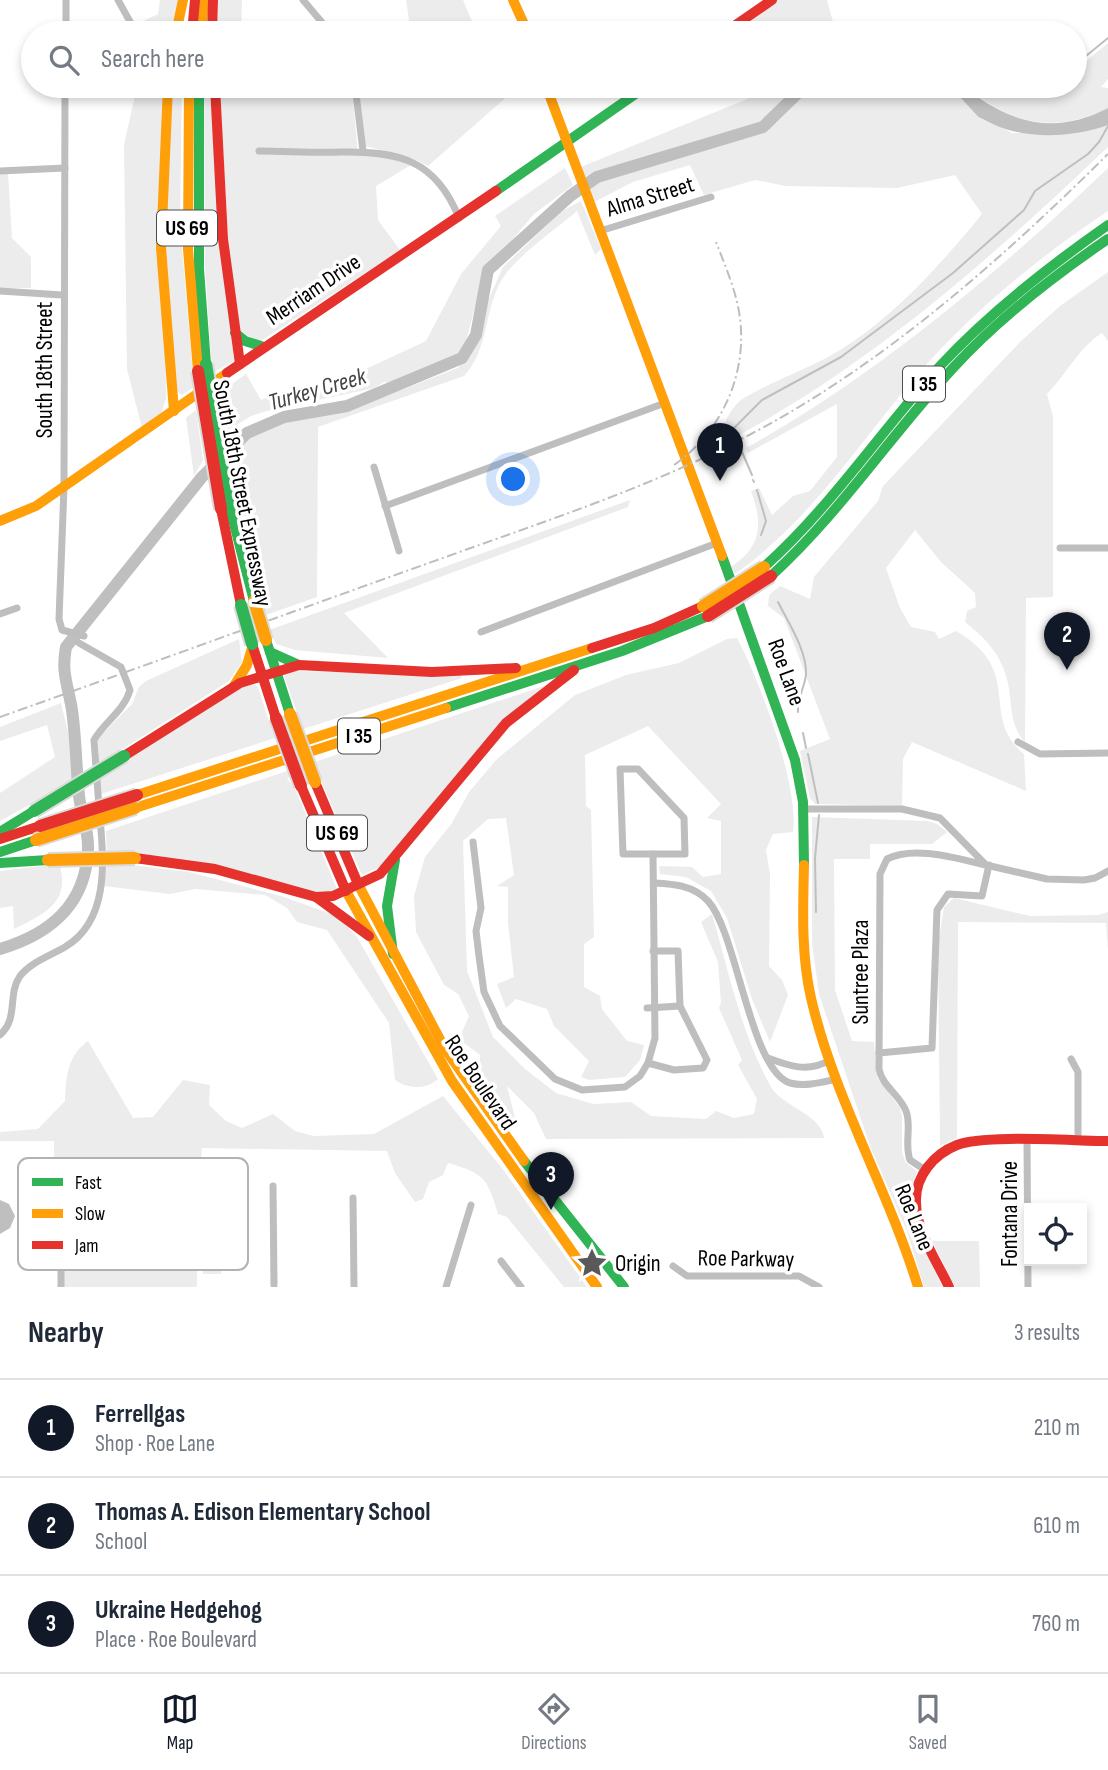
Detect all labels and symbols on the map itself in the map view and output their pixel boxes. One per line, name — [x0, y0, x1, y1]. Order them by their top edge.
street label: Alma Street — [602, 170, 698, 224]
road number: US 69 — [157, 210, 217, 246]
street label: Merriam Drive — [261, 248, 366, 332]
street label: South 18th Street — [31, 302, 59, 438]
water label: Turkey Creek — [265, 361, 370, 417]
road number: I 35 — [903, 366, 945, 402]
street label: South 18th Street Expressway — [206, 378, 278, 609]
pin: 1 — [697, 423, 743, 481]
your location — [496, 462, 530, 496]
pin: 2 — [1044, 612, 1090, 670]
street label: Roe Lane — [761, 635, 811, 710]
road number: I 35 — [338, 718, 380, 754]
road number: US 69 — [307, 816, 367, 850]
street label: Suntree Plaza — [847, 920, 875, 1024]
street label: Roe Boulevard — [438, 1030, 522, 1135]
pin: 3 — [528, 1152, 574, 1210]
legend — [18, 1158, 248, 1270]
street label: Fontana Drive — [996, 1161, 1024, 1267]
text: Fast — [75, 1172, 102, 1195]
street label: Roe Lane — [888, 1180, 940, 1255]
text: Slow — [75, 1203, 105, 1226]
text: Jam — [74, 1235, 98, 1258]
street label: Roe Parkway — [697, 1244, 795, 1274]
place icon: Origin — [575, 1246, 609, 1280]
place label: Origin — [615, 1250, 661, 1278]

